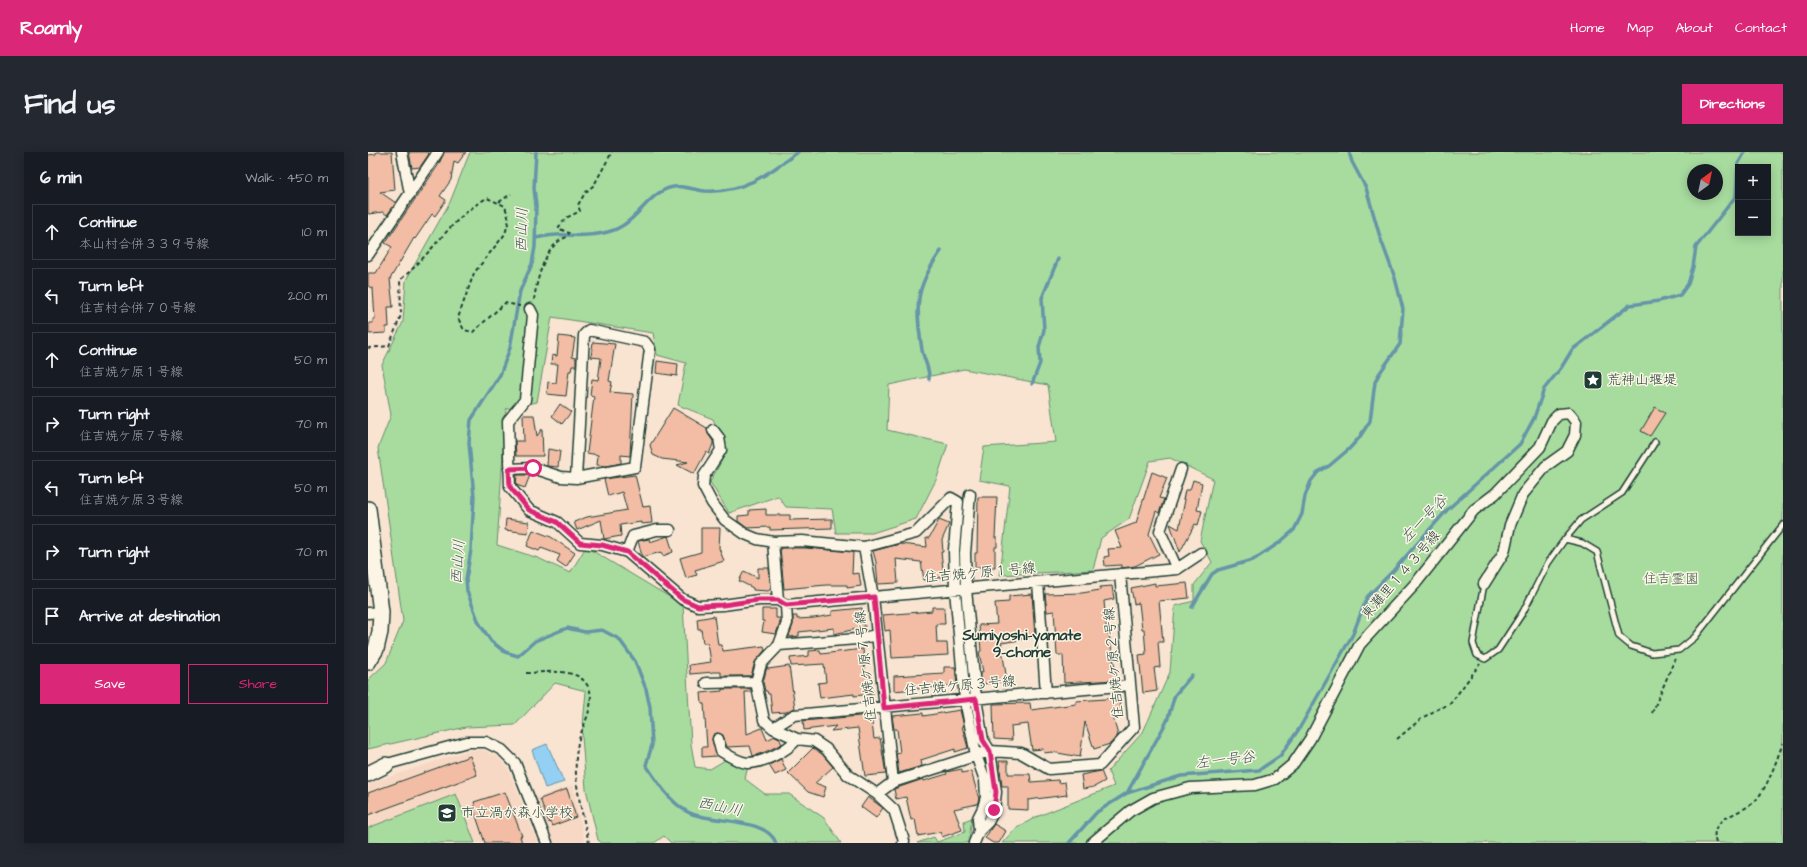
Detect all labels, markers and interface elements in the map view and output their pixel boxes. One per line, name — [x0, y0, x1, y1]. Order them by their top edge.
text: Roamly — [20, 15, 82, 42]
text: Home — [1570, 18, 1605, 38]
text: Map — [1627, 18, 1653, 38]
text: About — [1675, 18, 1713, 38]
text: Contact — [1735, 18, 1787, 38]
button: Directions — [1682, 84, 1783, 124]
text: Find us — [24, 85, 115, 124]
north arrow — [1687, 164, 1723, 200]
map controls — [1735, 164, 1771, 236]
button: + — [1735, 164, 1771, 200]
text: 6 min — [40, 166, 82, 190]
text: Walk · 450 m — [245, 169, 328, 187]
button: − — [1735, 200, 1771, 236]
water label: 西山川 — [511, 207, 533, 253]
text: Continue — [79, 212, 137, 233]
icon: ahead — [41, 221, 63, 243]
text: 10 m — [302, 223, 327, 241]
text: 本山村合併３３９号線 — [79, 235, 209, 253]
text: Turn left — [79, 276, 143, 297]
icon: left — [41, 285, 63, 307]
text: 200 m — [288, 287, 327, 305]
text: 住吉村合併７０号線 — [79, 299, 196, 317]
text: Continue — [79, 340, 137, 361]
icon: ahead — [41, 349, 63, 371]
text: 50 m — [294, 351, 327, 369]
text: 住吉焼ケ原１号線 — [79, 363, 183, 381]
place icon: 荒神山堰堤 — [1582, 369, 1604, 391]
place label: 荒神山堰堤 — [1607, 370, 1677, 390]
text: Turn right — [79, 404, 150, 425]
icon: right — [41, 413, 63, 435]
text: 70 m — [295, 415, 327, 433]
text: 住吉焼ケ原７号線 — [79, 427, 183, 445]
route start — [524, 459, 542, 477]
text: Turn left — [79, 468, 143, 489]
icon: left — [41, 477, 63, 499]
text: 50 m — [294, 479, 327, 497]
water label: 左一号谷 — [1396, 489, 1453, 548]
text: 住吉焼ケ原３号線 — [79, 491, 183, 509]
street label: 東灘里１４３号線 — [1357, 526, 1445, 624]
water label: 西山川 — [446, 539, 470, 585]
icon: right — [41, 541, 63, 563]
text: Turn right — [79, 542, 150, 563]
text: 70 m — [295, 543, 327, 561]
street label: 住吉焼ケ原１号線 — [923, 558, 1037, 588]
park label: 住吉霊園 — [1643, 569, 1699, 589]
icon: arrive — [41, 605, 63, 627]
text: Arrive at destination — [79, 606, 220, 627]
street label: 住吉焼ケ原２号線 — [1099, 606, 1129, 720]
street label: 住吉焼ケ原７号線 — [850, 609, 882, 723]
district label: Sumiyoshi-yamate 9-chome — [961, 625, 1082, 663]
button: Save — [40, 664, 180, 704]
button: Share — [188, 664, 328, 704]
street label: 住吉焼ケ原３号線 — [903, 671, 1017, 701]
water label: 左一号谷 — [1194, 746, 1257, 774]
water label: 西山川 — [696, 792, 744, 822]
route end — [985, 801, 1003, 819]
school or university icon: 市立渦が森小学校 — [436, 802, 458, 824]
place label: 市立渦が森小学校 — [461, 803, 573, 823]

